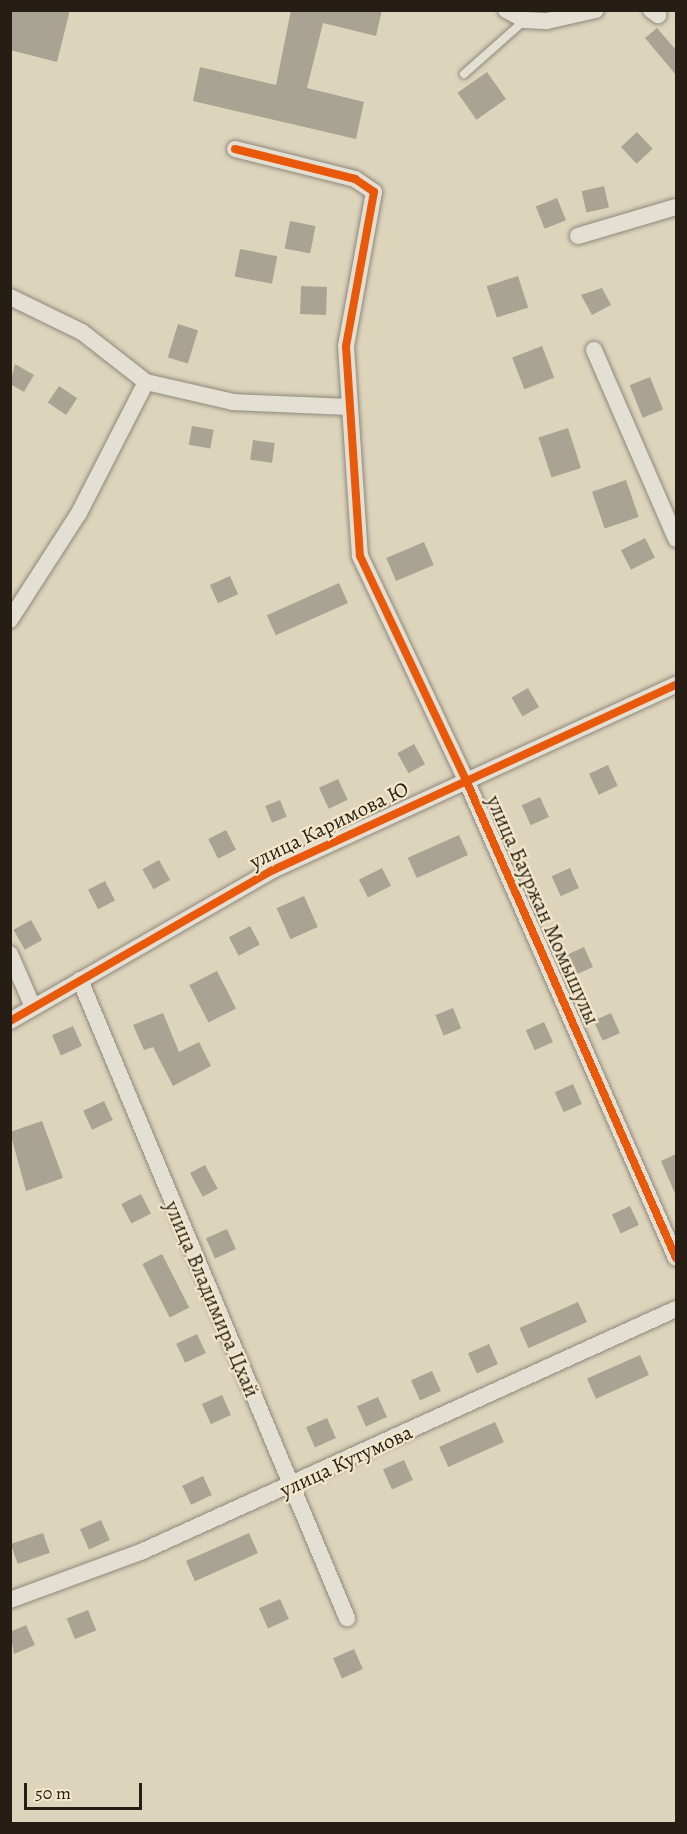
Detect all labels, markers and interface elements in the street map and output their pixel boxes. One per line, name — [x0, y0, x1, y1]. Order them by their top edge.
street label: улица Каримова Ю — [246, 776, 412, 874]
street label: улица Бауржан Момышулы — [481, 791, 605, 1029]
street label: улица Владимира Цхай — [159, 1197, 265, 1401]
street label: улица Кутумова — [276, 1419, 416, 1503]
scale bar — [27, 1771, 146, 1809]
text: 50 m — [35, 1781, 71, 1805]

